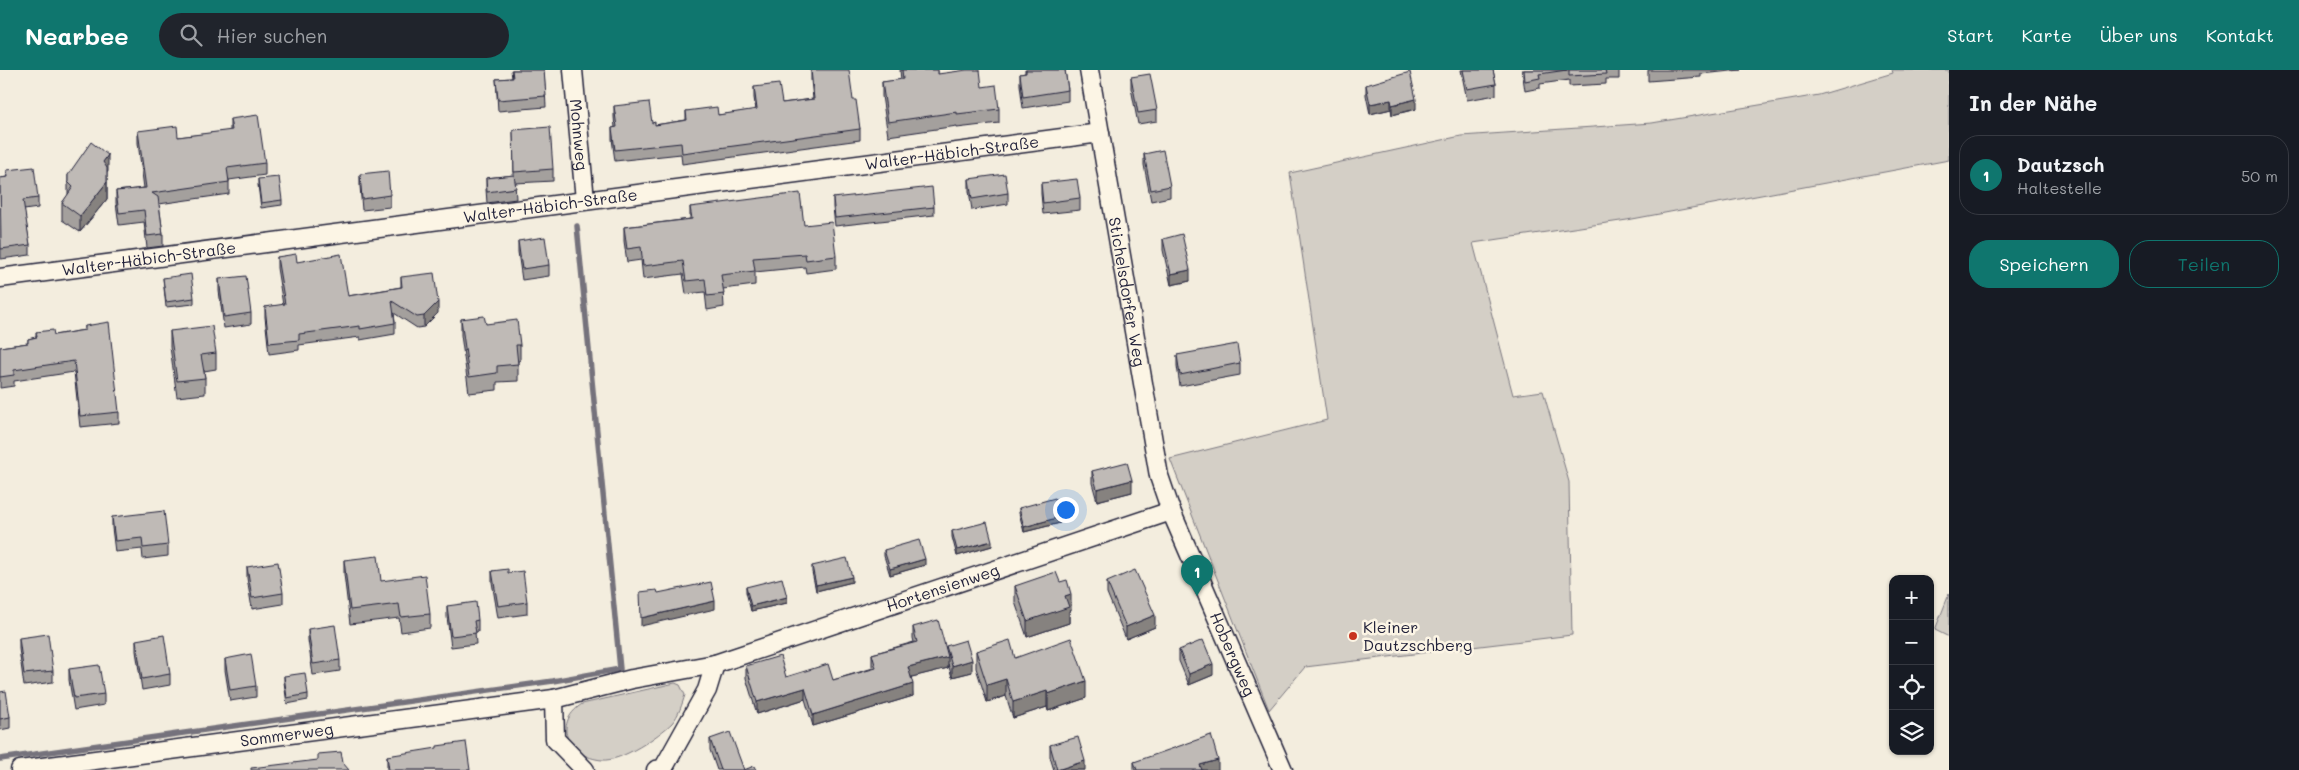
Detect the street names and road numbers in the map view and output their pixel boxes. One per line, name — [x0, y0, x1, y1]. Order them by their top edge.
street label: Mohnweg — [566, 98, 593, 171]
street label: Walter-Häbich-Straße — [863, 130, 1040, 174]
street label: Walter-Häbich-Straße — [462, 183, 639, 227]
street label: Stichelsdorfer Weg — [1105, 215, 1151, 368]
street label: Walter-Häbich-Straße — [60, 236, 237, 280]
street label: Hortensienweg — [883, 558, 1002, 616]
street label: Hobergweg — [1206, 609, 1261, 699]
street label: Sommerweg — [239, 717, 334, 751]

